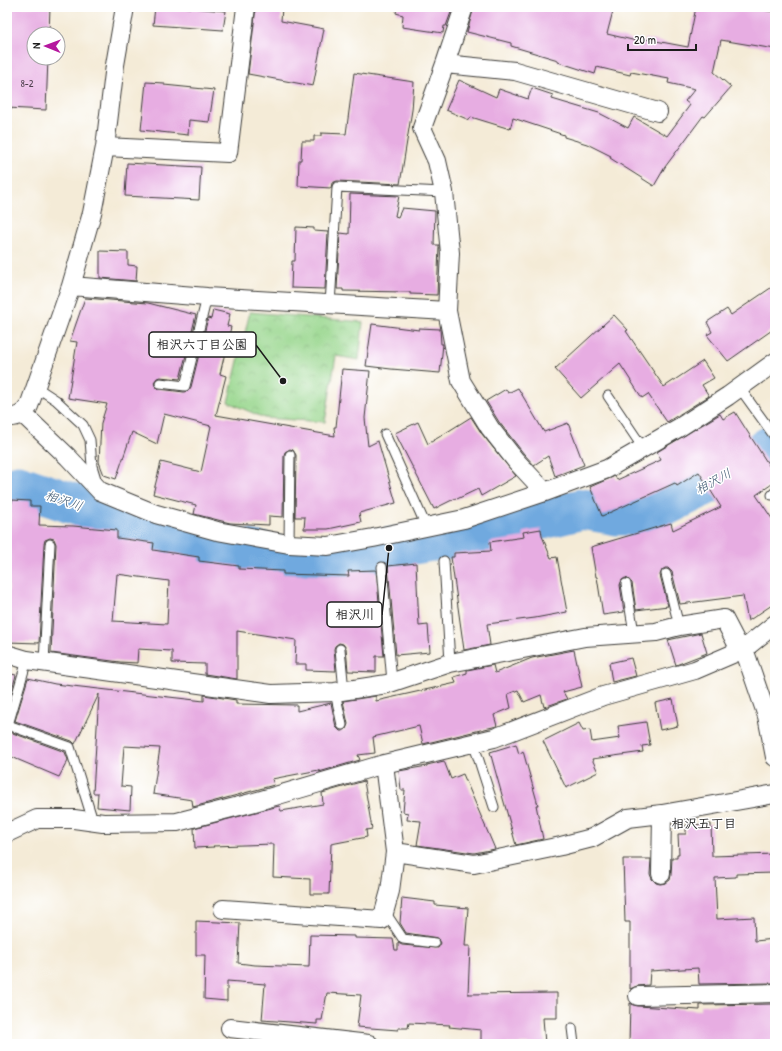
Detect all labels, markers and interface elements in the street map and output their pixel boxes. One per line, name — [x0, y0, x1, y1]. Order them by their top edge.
north arrow — [26, 26, 66, 66]
scale bar — [628, 26, 696, 52]
text: 20 m — [634, 31, 656, 48]
text: N — [29, 43, 43, 49]
house number: 8-2 — [20, 77, 34, 90]
callout: 相沢六丁目公園 — [149, 332, 256, 357]
text: 相沢六丁目公園 — [156, 335, 248, 353]
water label: 相沢川 — [692, 464, 734, 498]
water label: 相沢川 — [43, 485, 85, 515]
callout: 相沢川 — [327, 602, 382, 627]
text: 相沢川 — [335, 605, 375, 623]
district label: 相沢五丁目 — [671, 814, 737, 832]

